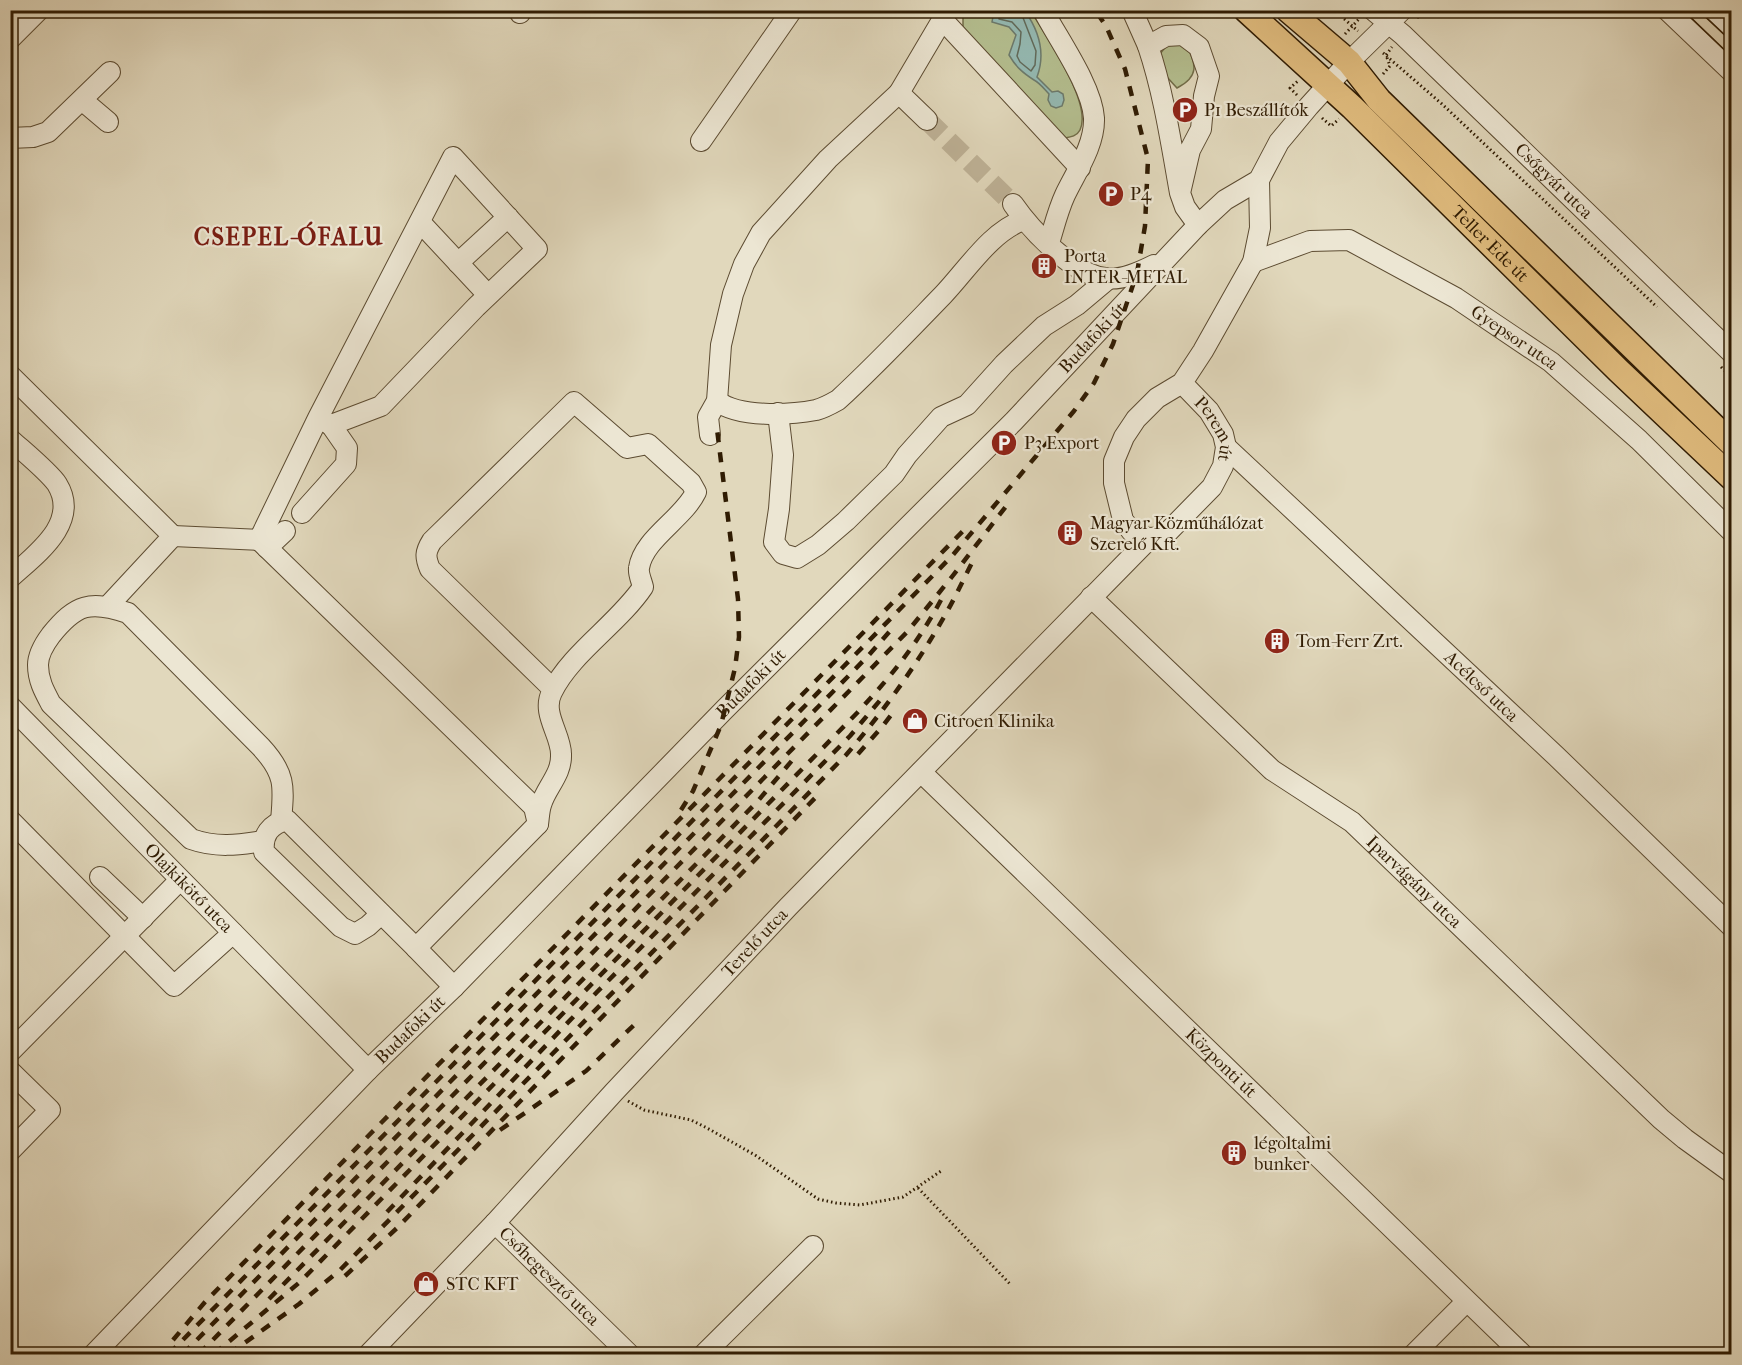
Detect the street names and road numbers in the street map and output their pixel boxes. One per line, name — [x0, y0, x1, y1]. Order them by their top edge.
street label: Csőgyár utca — [1511, 139, 1598, 224]
street label: Teller Ede út — [1447, 201, 1533, 287]
street label: Budafoki út — [1054, 297, 1131, 377]
street label: Gyepsor utca — [1467, 301, 1563, 374]
street label: Perem út — [1190, 392, 1237, 463]
street label: Budafoki út — [712, 644, 790, 722]
street label: Acélcső utca — [1439, 646, 1523, 726]
street label: Iparvágány utca — [1362, 831, 1467, 933]
street label: Olajkikötő utca — [140, 839, 238, 937]
street label: Terelő utca — [717, 903, 792, 981]
street label: Budafoki út — [370, 990, 450, 1068]
street label: Központi út — [1181, 1024, 1262, 1102]
street label: Csőhegesztő utca — [495, 1222, 604, 1330]

